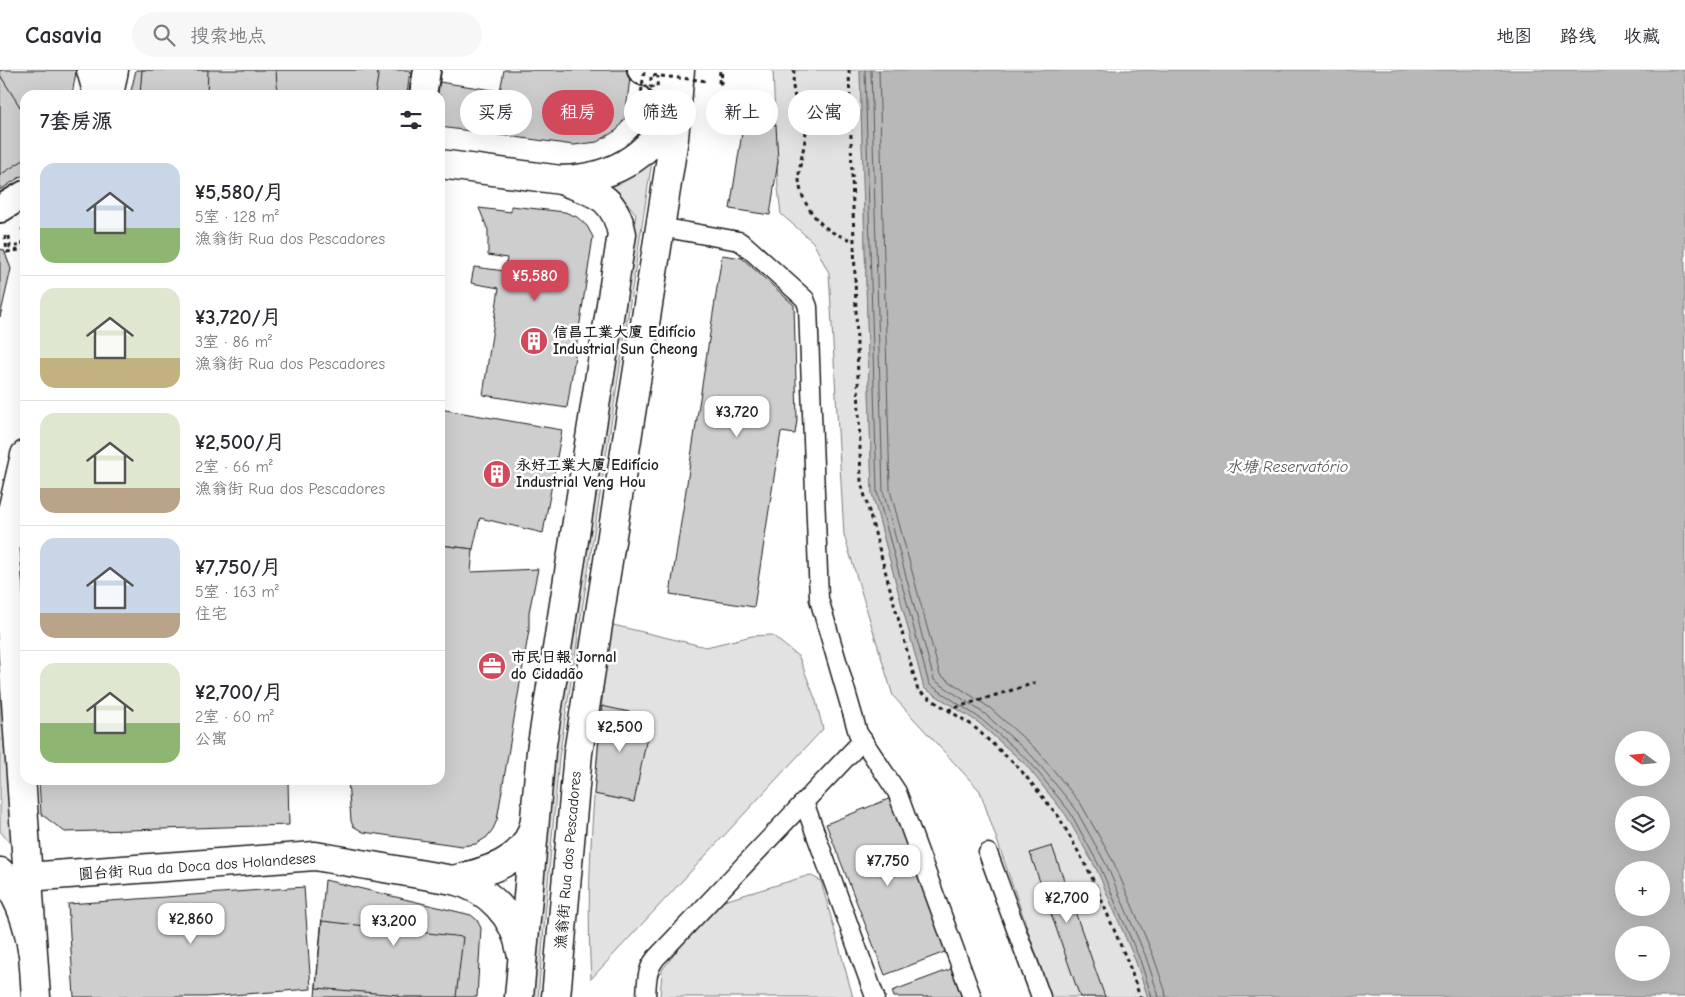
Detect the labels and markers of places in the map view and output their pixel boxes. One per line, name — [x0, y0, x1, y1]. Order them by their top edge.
pin: ¥5,580 — [494, 260, 576, 302]
place label: 信昌工業大廈 Edifício Industrial Sun Cheong — [553, 323, 698, 358]
building icon: 信昌工業大廈 Edifício Industrial Sun Cheong — [519, 326, 549, 356]
pin: ¥3,720 — [696, 396, 778, 438]
place label: 永好工業大廈 Edifício Industrial Veng Hou — [516, 456, 659, 491]
building icon: 永好工業大廈 Edifício Industrial Veng Hou — [482, 459, 512, 489]
place label: 市民日報 Jornal do Cidadão — [511, 648, 617, 683]
office icon: 市民日報 Jornal do Cidadão — [477, 651, 507, 681]
pin: ¥2,500 — [579, 710, 661, 753]
pin: ¥7,750 — [847, 844, 929, 887]
pin: ¥2,700 — [1026, 882, 1108, 924]
pin: ¥2,860 — [150, 902, 232, 945]
pin: ¥3,200 — [353, 904, 435, 947]

